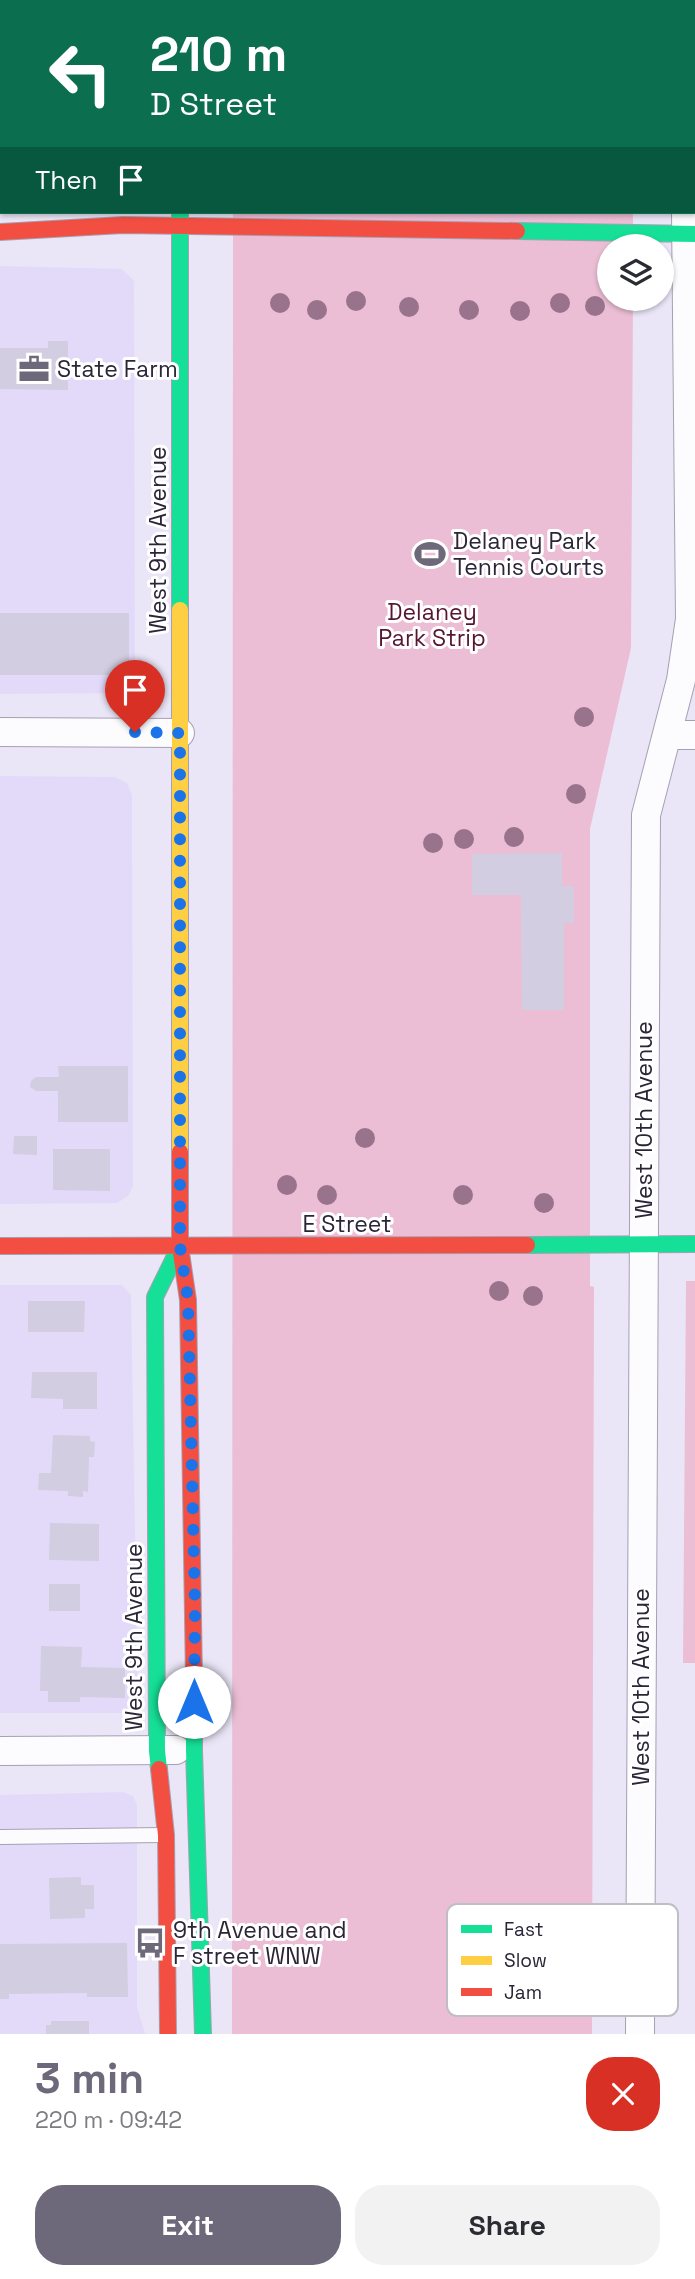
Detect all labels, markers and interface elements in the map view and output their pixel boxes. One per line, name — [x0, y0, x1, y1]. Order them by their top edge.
text: 210 m — [150, 23, 287, 85]
icon: left — [35, 28, 126, 119]
text: D Street — [150, 84, 277, 124]
icon: arrive — [112, 161, 150, 199]
text: Then — [35, 163, 98, 197]
map controls — [597, 234, 674, 311]
button: layers — [597, 234, 674, 311]
office icon: State Farm — [17, 352, 51, 386]
place label: State Farm — [57, 354, 178, 384]
street label: West 9th Avenue — [143, 446, 173, 634]
place label: Delaney Park Tennis Courts — [453, 526, 604, 582]
sports icon: Delaney Park Tennis Courts — [413, 537, 447, 571]
park label: Delaney Park Strip — [378, 597, 486, 653]
pin — [105, 660, 165, 732]
icon: arrive — [116, 671, 154, 709]
street label: West 10th Avenue — [629, 1021, 659, 1219]
street label: E Street — [302, 1209, 392, 1239]
street label: West 9th Avenue — [119, 1543, 149, 1731]
street label: West 10th Avenue — [626, 1588, 656, 1786]
position arrow — [157, 1665, 231, 1739]
legend — [447, 1904, 678, 2016]
place label: 9th Avenue and F street WNW — [173, 1915, 347, 1971]
text: Fast — [504, 1917, 544, 1942]
bus stop icon: 9th Avenue and F street WNW — [133, 1926, 167, 1960]
text: Slow — [504, 1948, 547, 1973]
text: Jam — [504, 1980, 542, 2005]
text: 3 min — [35, 2052, 144, 2105]
button: close — [586, 2057, 660, 2131]
text: 220 m · 09:42 — [35, 2105, 182, 2135]
button: Exit — [35, 2185, 341, 2265]
button: Share — [355, 2185, 660, 2265]

